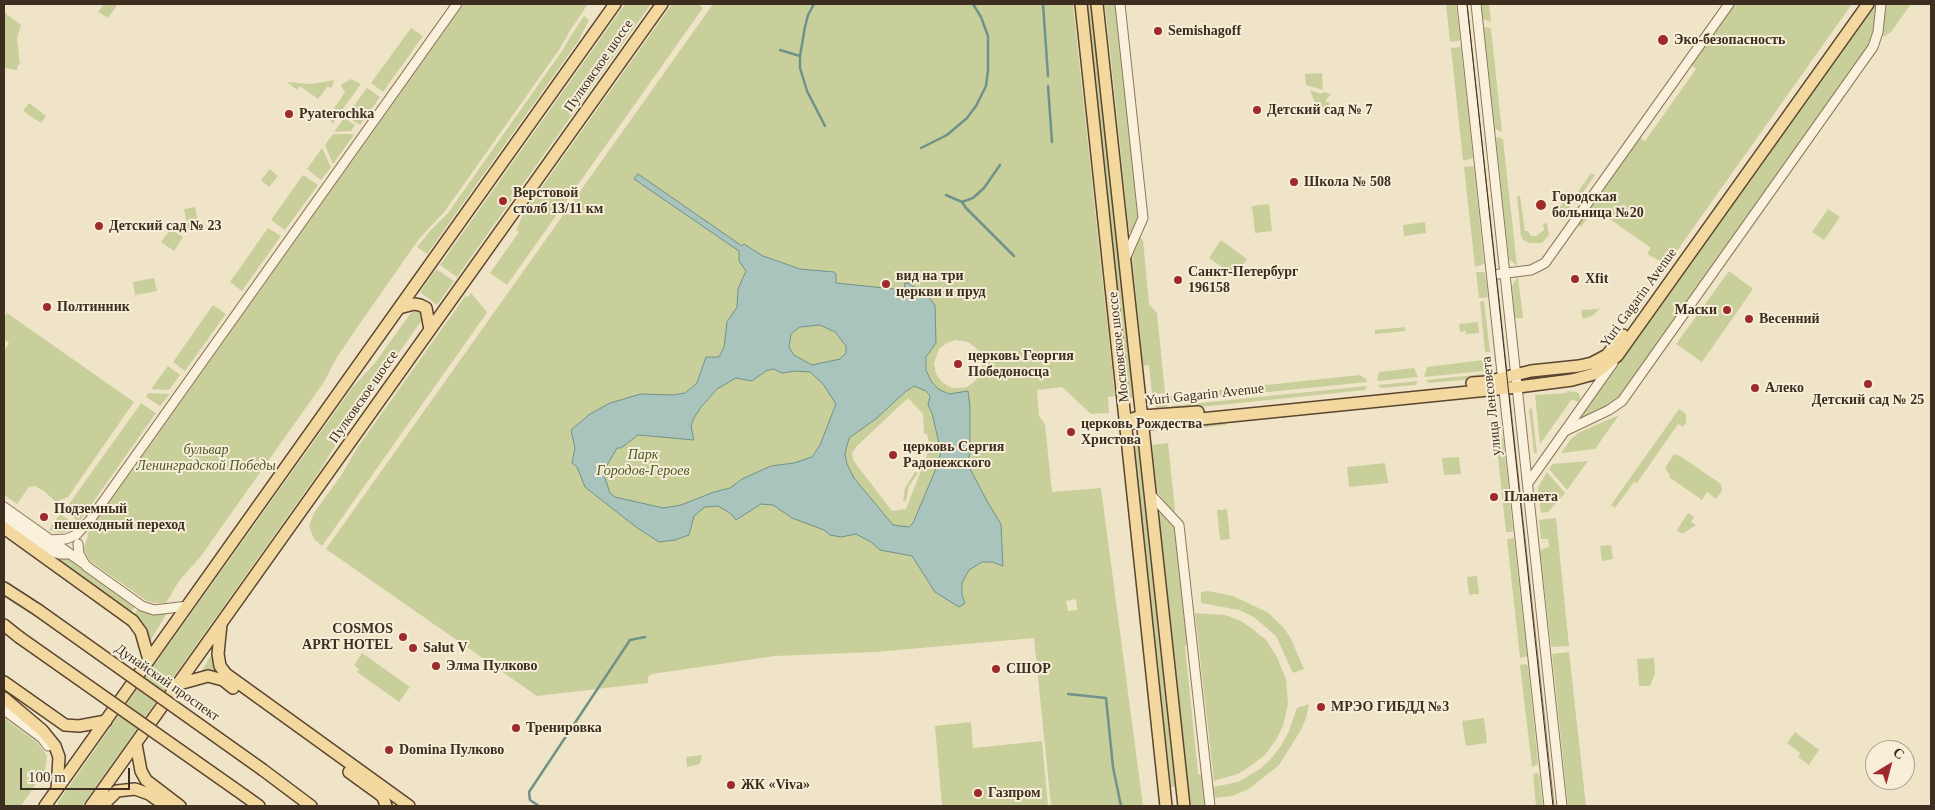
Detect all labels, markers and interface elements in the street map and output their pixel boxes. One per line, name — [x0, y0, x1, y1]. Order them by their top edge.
street label: Пулковское шоссе — [561, 16, 637, 116]
place label: Semishagoff — [1168, 23, 1241, 39]
marker: Semishagoff — [1152, 25, 1164, 37]
place label: Эко-безопасность — [1674, 32, 1785, 48]
marker: Эко-безопасность — [1656, 33, 1670, 47]
place label: Детский сад № 7 — [1267, 102, 1373, 118]
marker: Детский сад № 7 — [1251, 104, 1263, 116]
place label: Pyaterochka — [299, 106, 374, 122]
marker: Pyaterochka — [283, 108, 295, 120]
place label: Школа № 508 — [1304, 174, 1391, 190]
marker: Школа № 508 — [1288, 176, 1300, 188]
place label: Верстовой столб 13/11 км — [513, 185, 603, 218]
place label: Городская больница №20 — [1552, 189, 1644, 222]
marker: Верстовой столб 13/11 км — [497, 195, 509, 207]
marker: Городская больница №20 — [1534, 198, 1548, 212]
place label: Детский сад № 23 — [109, 218, 222, 234]
marker: Детский сад № 23 — [93, 220, 105, 232]
street label: Yuri Gagarin Avenue — [1597, 245, 1681, 351]
place label: Санкт-Петербург 196158 — [1188, 264, 1298, 296]
place label: вид на три церкви и пруд — [896, 268, 986, 300]
place label: Xfit — [1585, 271, 1608, 287]
marker: Xfit — [1569, 273, 1581, 285]
marker: Санкт-Петербург 196158 — [1172, 274, 1184, 286]
marker: вид на три церкви и пруд — [880, 278, 892, 290]
street label: Московское шоссе — [1105, 291, 1133, 403]
place label: Полтинник — [57, 299, 130, 315]
marker: Полтинник — [41, 301, 53, 313]
place label: Маски — [1674, 302, 1717, 318]
marker: Маски — [1721, 304, 1733, 316]
place label: Весенний — [1759, 311, 1820, 327]
marker: Весенний — [1743, 313, 1755, 325]
street label: Пулковское шоссе — [326, 347, 402, 447]
place label: церковь Георгия Победоносца — [968, 348, 1074, 381]
street label: улица Ленсовета — [1478, 356, 1506, 456]
marker: церковь Георгия Победоносца — [952, 358, 964, 370]
marker: Детский сад № 25 — [1862, 378, 1874, 390]
street label: Yuri Gagarin Avenue — [1145, 380, 1265, 410]
place label: Алеко — [1765, 380, 1804, 396]
marker: Алеко — [1749, 382, 1761, 394]
place label: Детский сад № 25 — [1812, 392, 1924, 408]
place label: церковь Рождества Христова — [1081, 416, 1202, 448]
marker: церковь Рождества Христова — [1065, 426, 1077, 438]
place label: церковь Сергия Радонежского — [903, 439, 1004, 472]
park label: бульвар Ленинградской Победы — [136, 442, 276, 474]
park label: Парк Городов-Героев — [597, 447, 689, 480]
marker: церковь Сергия Радонежского — [887, 449, 899, 461]
place label: Планета — [1504, 489, 1558, 505]
marker: Планета — [1488, 491, 1500, 503]
place label: Подземный пешеходный переход — [54, 501, 185, 534]
marker: Подземный пешеходный переход — [38, 511, 50, 523]
place label: COSMOS APRT HOTEL — [302, 621, 393, 654]
marker: COSMOS APRT HOTEL — [397, 631, 409, 643]
place label: Salut V — [423, 640, 468, 656]
street label: Дунайский проспект — [111, 641, 223, 725]
marker: Salut V — [407, 642, 419, 654]
place label: Элма Пулково — [446, 658, 537, 674]
marker: Элма Пулково — [430, 660, 442, 672]
place label: СШОР — [1006, 661, 1051, 677]
marker: СШОР — [990, 663, 1002, 675]
place label: МРЭО ГИБДД №3 — [1331, 699, 1449, 715]
marker: МРЭО ГИБДД №3 — [1315, 701, 1327, 713]
place label: Тренировка — [526, 720, 602, 736]
marker: Тренировка — [510, 722, 522, 734]
north arrow — [1865, 740, 1915, 790]
place label: Domina Пулково — [399, 742, 504, 758]
marker: Domina Пулково — [383, 744, 395, 756]
text: С — [1890, 744, 1907, 762]
scale bar — [22, 758, 132, 790]
text: 100 m — [28, 769, 66, 785]
place label: ЖК «Viva» — [741, 777, 810, 793]
marker: ЖК «Viva» — [725, 779, 737, 791]
place label: Газпром — [988, 785, 1040, 801]
marker: Газпром — [972, 787, 984, 799]

